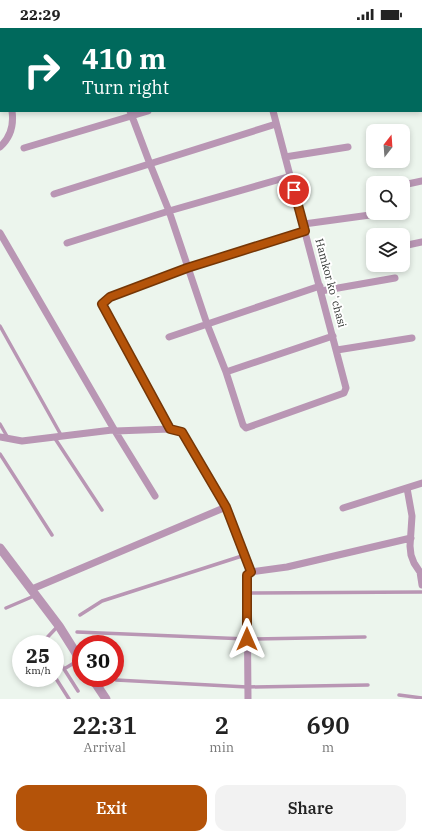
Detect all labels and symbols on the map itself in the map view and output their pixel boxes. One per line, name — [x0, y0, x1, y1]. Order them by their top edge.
north arrow — [366, 124, 410, 168]
pin — [277, 173, 311, 207]
street label: Hamkor koʻchasi — [312, 237, 350, 330]
position arrow — [226, 618, 268, 660]
speed limit sign: 30 — [72, 635, 124, 687]

